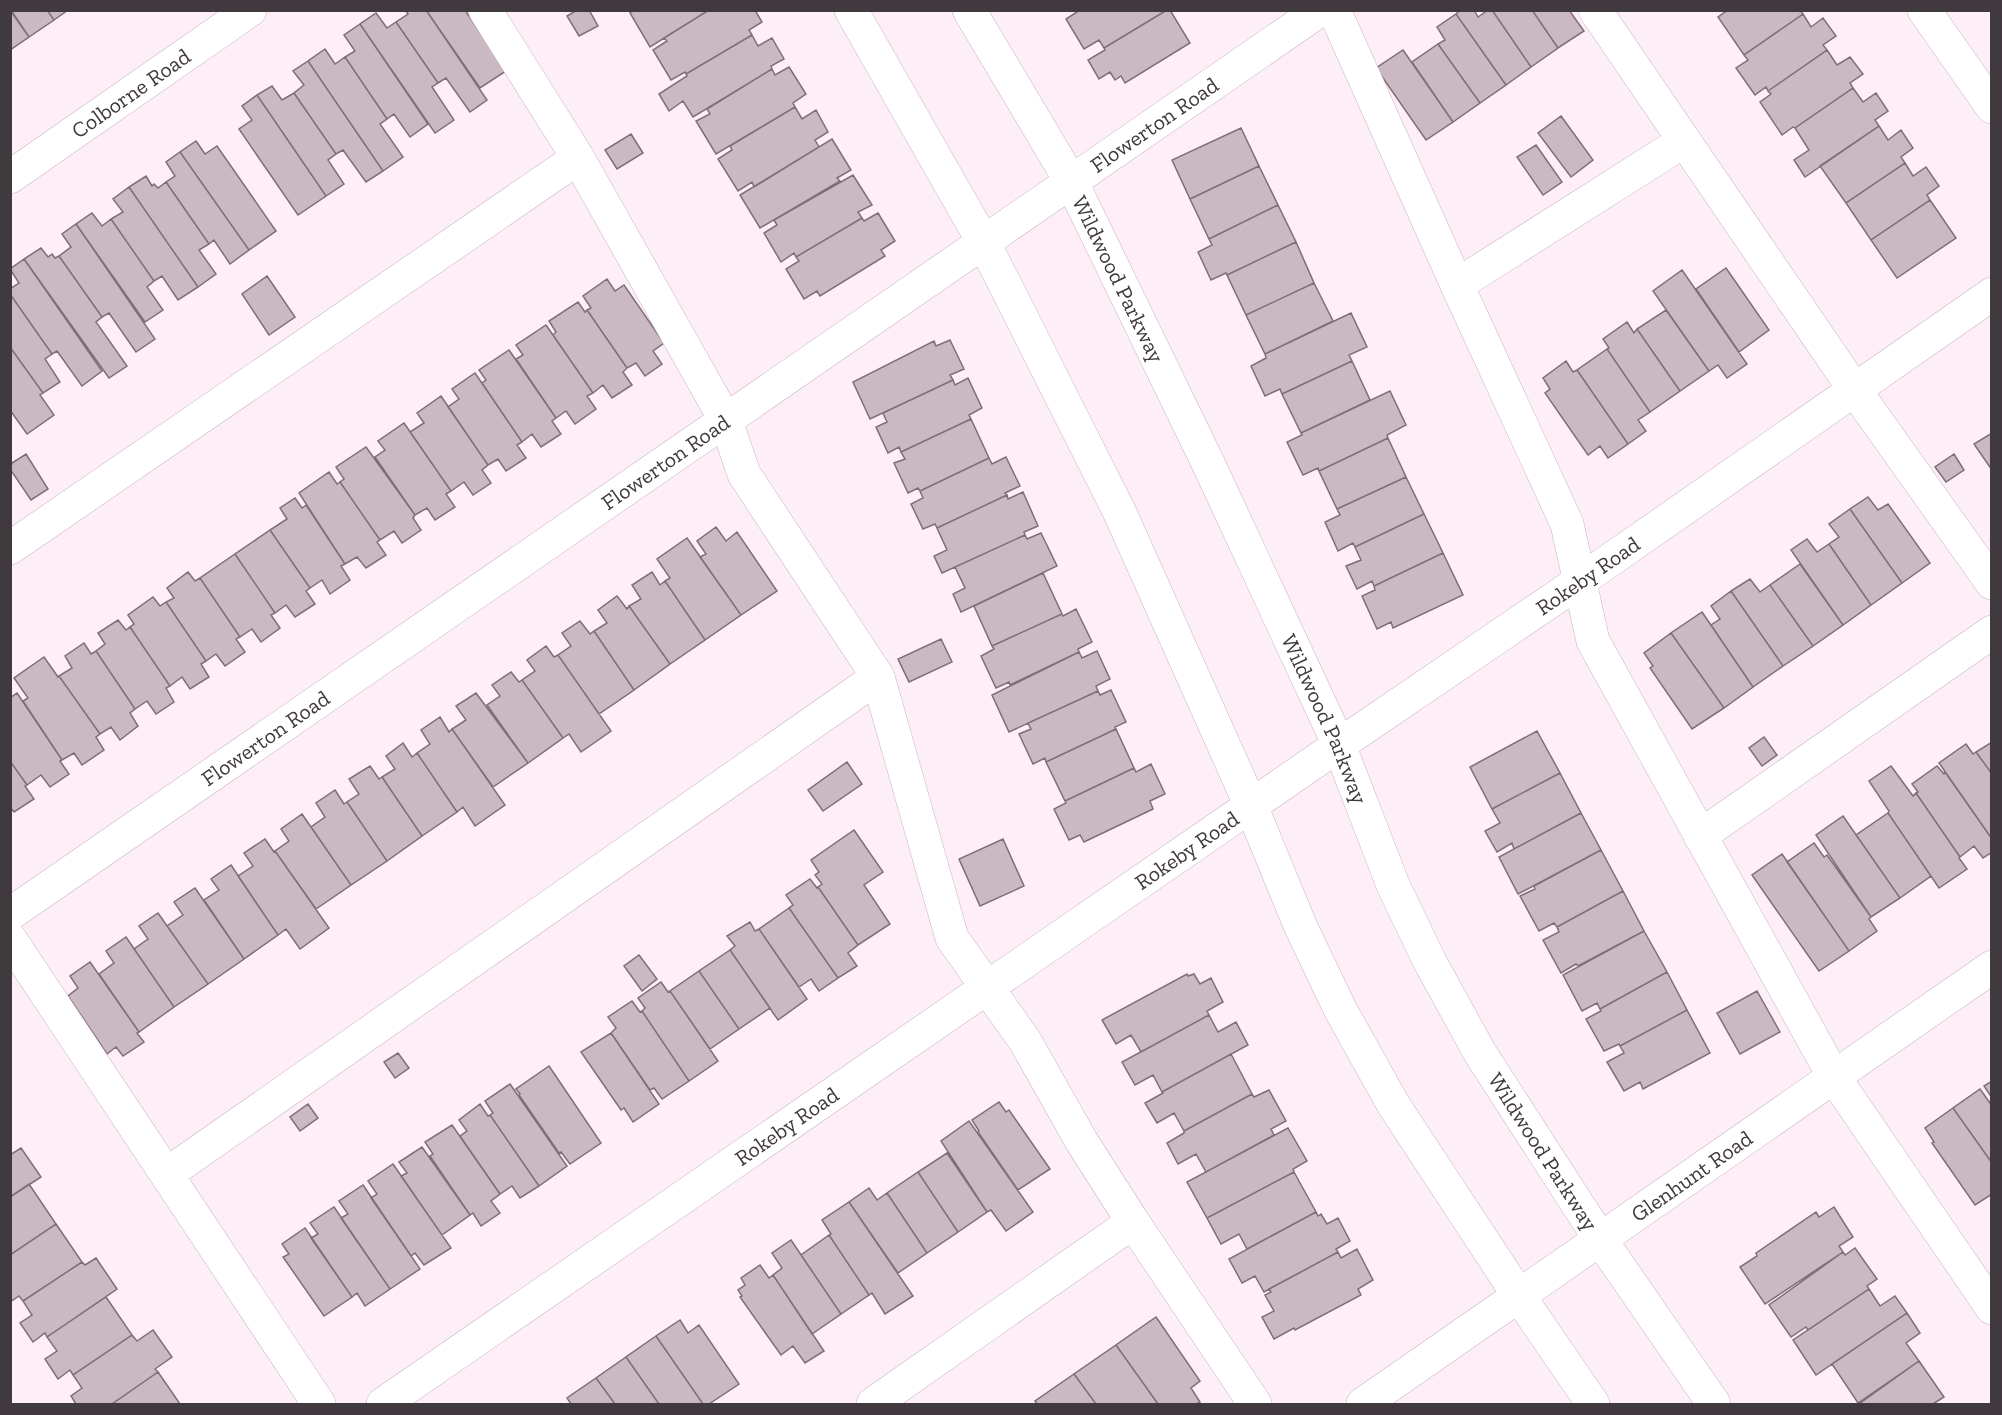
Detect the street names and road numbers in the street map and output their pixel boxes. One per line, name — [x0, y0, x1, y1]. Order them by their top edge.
street label: Colborne Road — [66, 43, 196, 144]
street label: Flowerton Road — [1085, 71, 1224, 179]
street label: Wildwood Parkway — [1066, 191, 1170, 368]
street label: Flowerton Road — [596, 409, 735, 516]
street label: Rokeby Road — [1531, 531, 1645, 621]
street label: Wildwood Parkway — [1275, 630, 1374, 808]
street label: Flowerton Road — [196, 685, 335, 792]
street label: Rokeby Road — [1130, 805, 1244, 896]
street label: Wildwood Parkway — [1482, 1068, 1604, 1236]
street label: Rokeby Road — [729, 1081, 844, 1172]
street label: Glenhunt Road — [1626, 1125, 1758, 1228]

